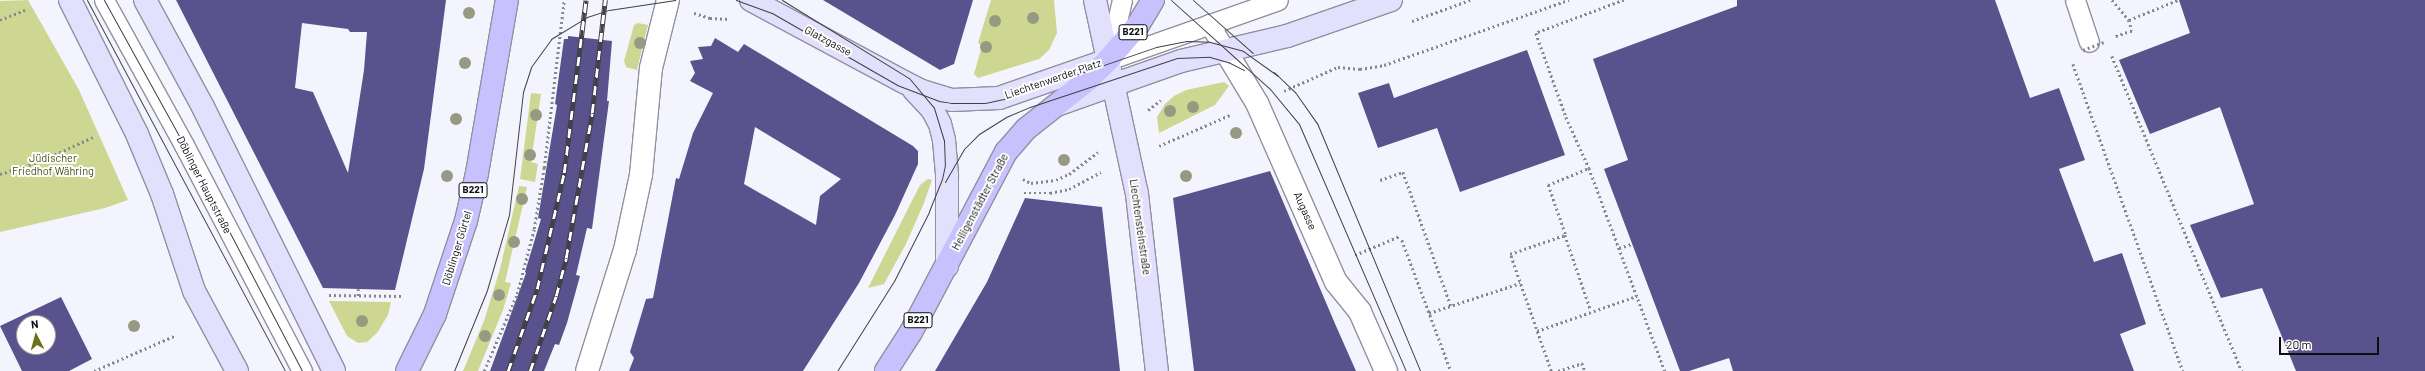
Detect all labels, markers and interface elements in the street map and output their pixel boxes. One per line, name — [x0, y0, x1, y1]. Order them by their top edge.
street label: Glatzgasse — [802, 23, 854, 59]
road number: B221 — [1118, 24, 1148, 40]
street label: Liechtenwerder Platz — [1003, 56, 1103, 102]
street label: Döblinger Hauptstraße — [174, 134, 234, 236]
street label: Heiligenstädter Straße — [949, 151, 1011, 253]
park label: Jüdischer Friedhof Währing — [12, 152, 94, 178]
street label: Liechtensteinstraße — [1127, 178, 1153, 276]
road number: B221 — [458, 182, 488, 198]
street label: Augasse — [1291, 190, 1319, 232]
street label: Döblinger Gürtel — [439, 209, 475, 287]
road number: B221 — [903, 312, 933, 328]
north arrow — [16, 315, 56, 355]
text: N — [30, 317, 39, 330]
scale bar — [2281, 329, 2381, 355]
text: 20 m — [2286, 337, 2312, 351]

